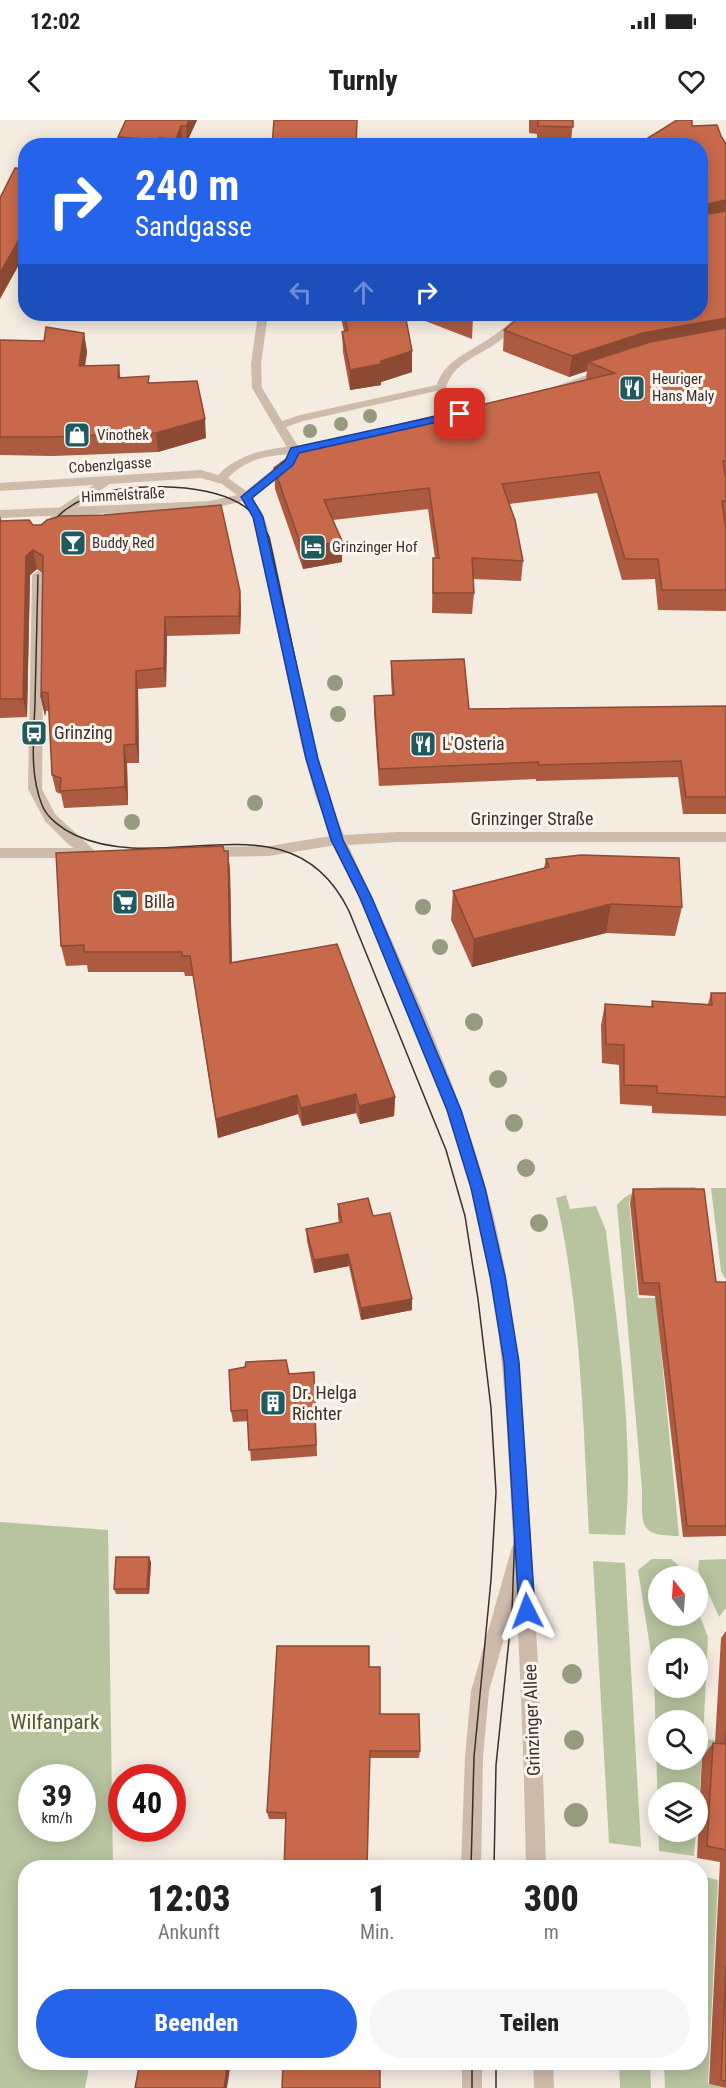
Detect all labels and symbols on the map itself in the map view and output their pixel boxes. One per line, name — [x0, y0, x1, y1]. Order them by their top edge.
place label: Heuriger Hans Maly — [652, 370, 714, 405]
restaurant icon: Heuriger Hans Maly — [617, 373, 647, 403]
pin — [434, 388, 485, 439]
shop icon: Vinothek — [62, 420, 92, 450]
place label: Vinothek — [97, 426, 149, 444]
street label: Cobenzlgasse — [68, 453, 152, 477]
street label: Himmelstraße — [81, 484, 165, 506]
bar icon: Buddy Red — [58, 528, 88, 558]
hotel icon: Grinzinger Hof — [298, 532, 328, 562]
place label: Buddy Red — [92, 534, 154, 552]
place label: Grinzinger Hof — [332, 538, 418, 556]
bus stop icon: Grinzing — [19, 718, 49, 748]
place label: Grinzing — [54, 722, 113, 743]
restaurant icon: L'Osteria — [408, 729, 438, 759]
place label: L'Osteria — [442, 733, 505, 754]
street label: Grinzinger Straße — [471, 808, 593, 829]
supermarket icon: Billa — [110, 887, 140, 917]
place label: Billa — [144, 891, 175, 912]
place label: Dr. Helga Richter — [292, 1382, 357, 1424]
building icon: Dr. Helga Richter — [258, 1388, 288, 1418]
north arrow — [648, 1566, 708, 1626]
position arrow — [495, 1579, 559, 1643]
street label: Grinzinger Allee — [519, 1664, 544, 1776]
park label: Wilfanpark — [11, 1710, 100, 1734]
speed limit sign: 40 — [108, 1764, 186, 1842]

